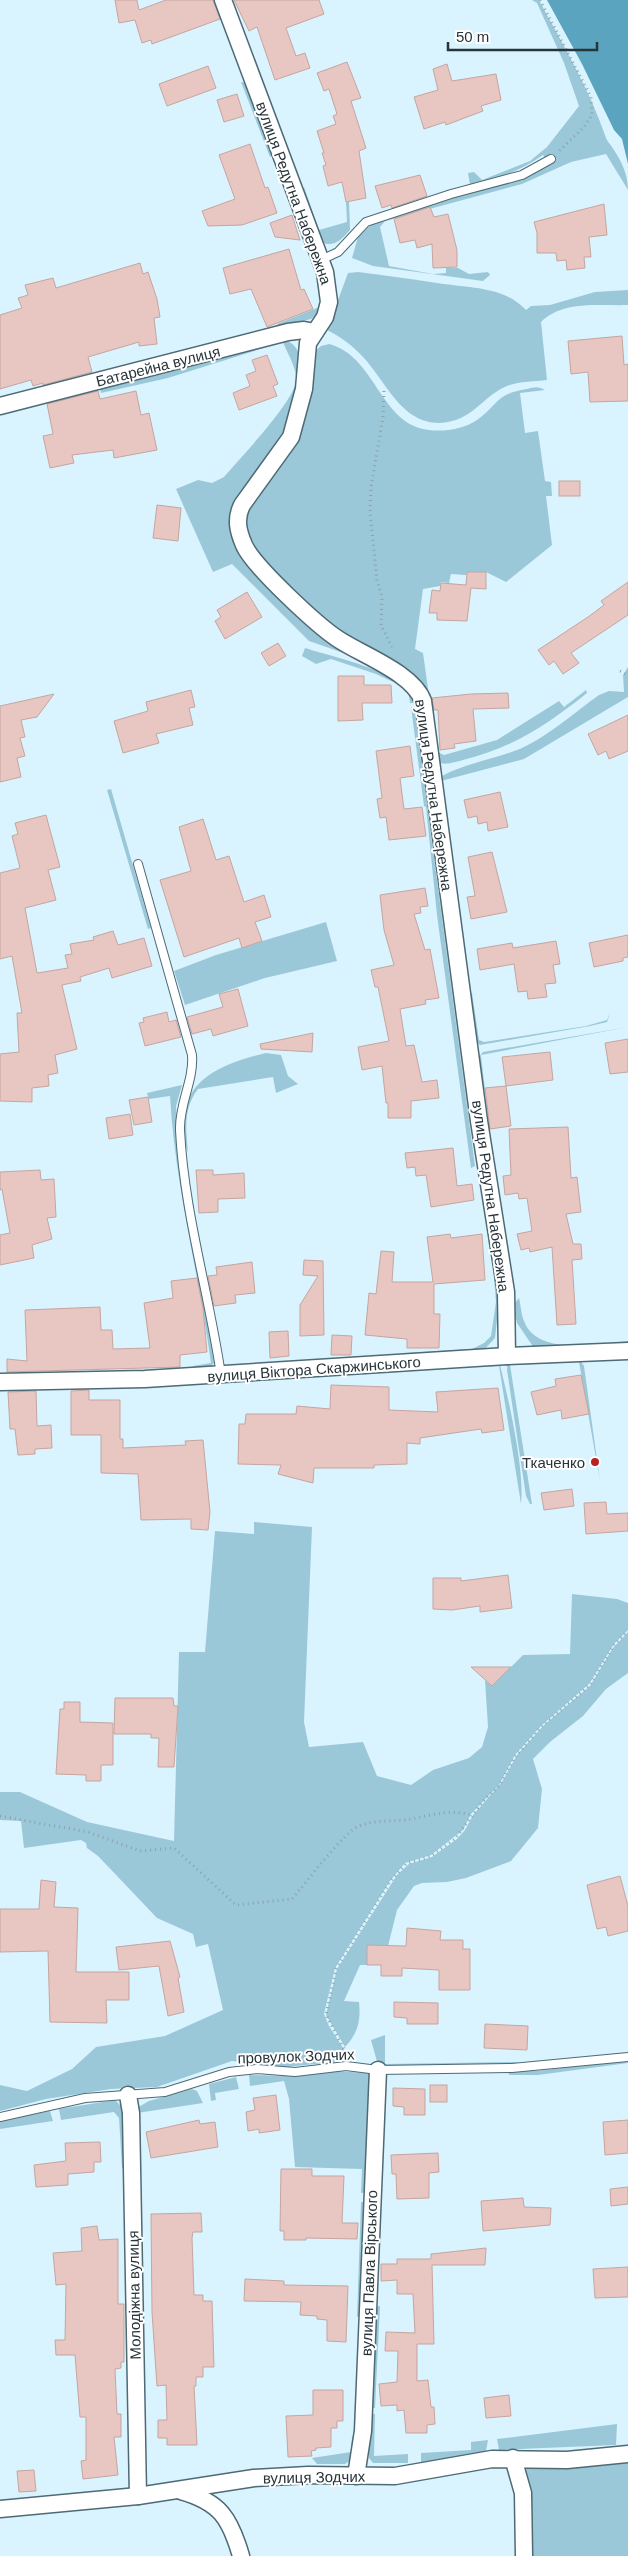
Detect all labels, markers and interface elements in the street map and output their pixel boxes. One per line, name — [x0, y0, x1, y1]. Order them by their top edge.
scale bar — [448, 20, 597, 52]
text: 50 m — [456, 28, 489, 45]
street label: вулиця Редутна Набережна — [253, 99, 335, 287]
street label: Батарейна вулиця — [94, 342, 222, 390]
street label: вулиця Редутна Набережна — [412, 698, 456, 892]
street label: вулиця Редутна Набережна — [469, 1099, 513, 1293]
street label: вулиця Віктора Скаржинського — [207, 1353, 421, 1385]
place label: Ткаченко — [522, 1454, 585, 1471]
marker: Ткаченко — [589, 1456, 601, 1468]
street label: провулок Зодчих — [237, 2045, 355, 2067]
street label: вулиця Павла Вірського — [358, 2190, 380, 2356]
street label: Молодіжна вулиця — [124, 2230, 144, 2360]
street label: вулиця Зодчих — [263, 2468, 366, 2486]

